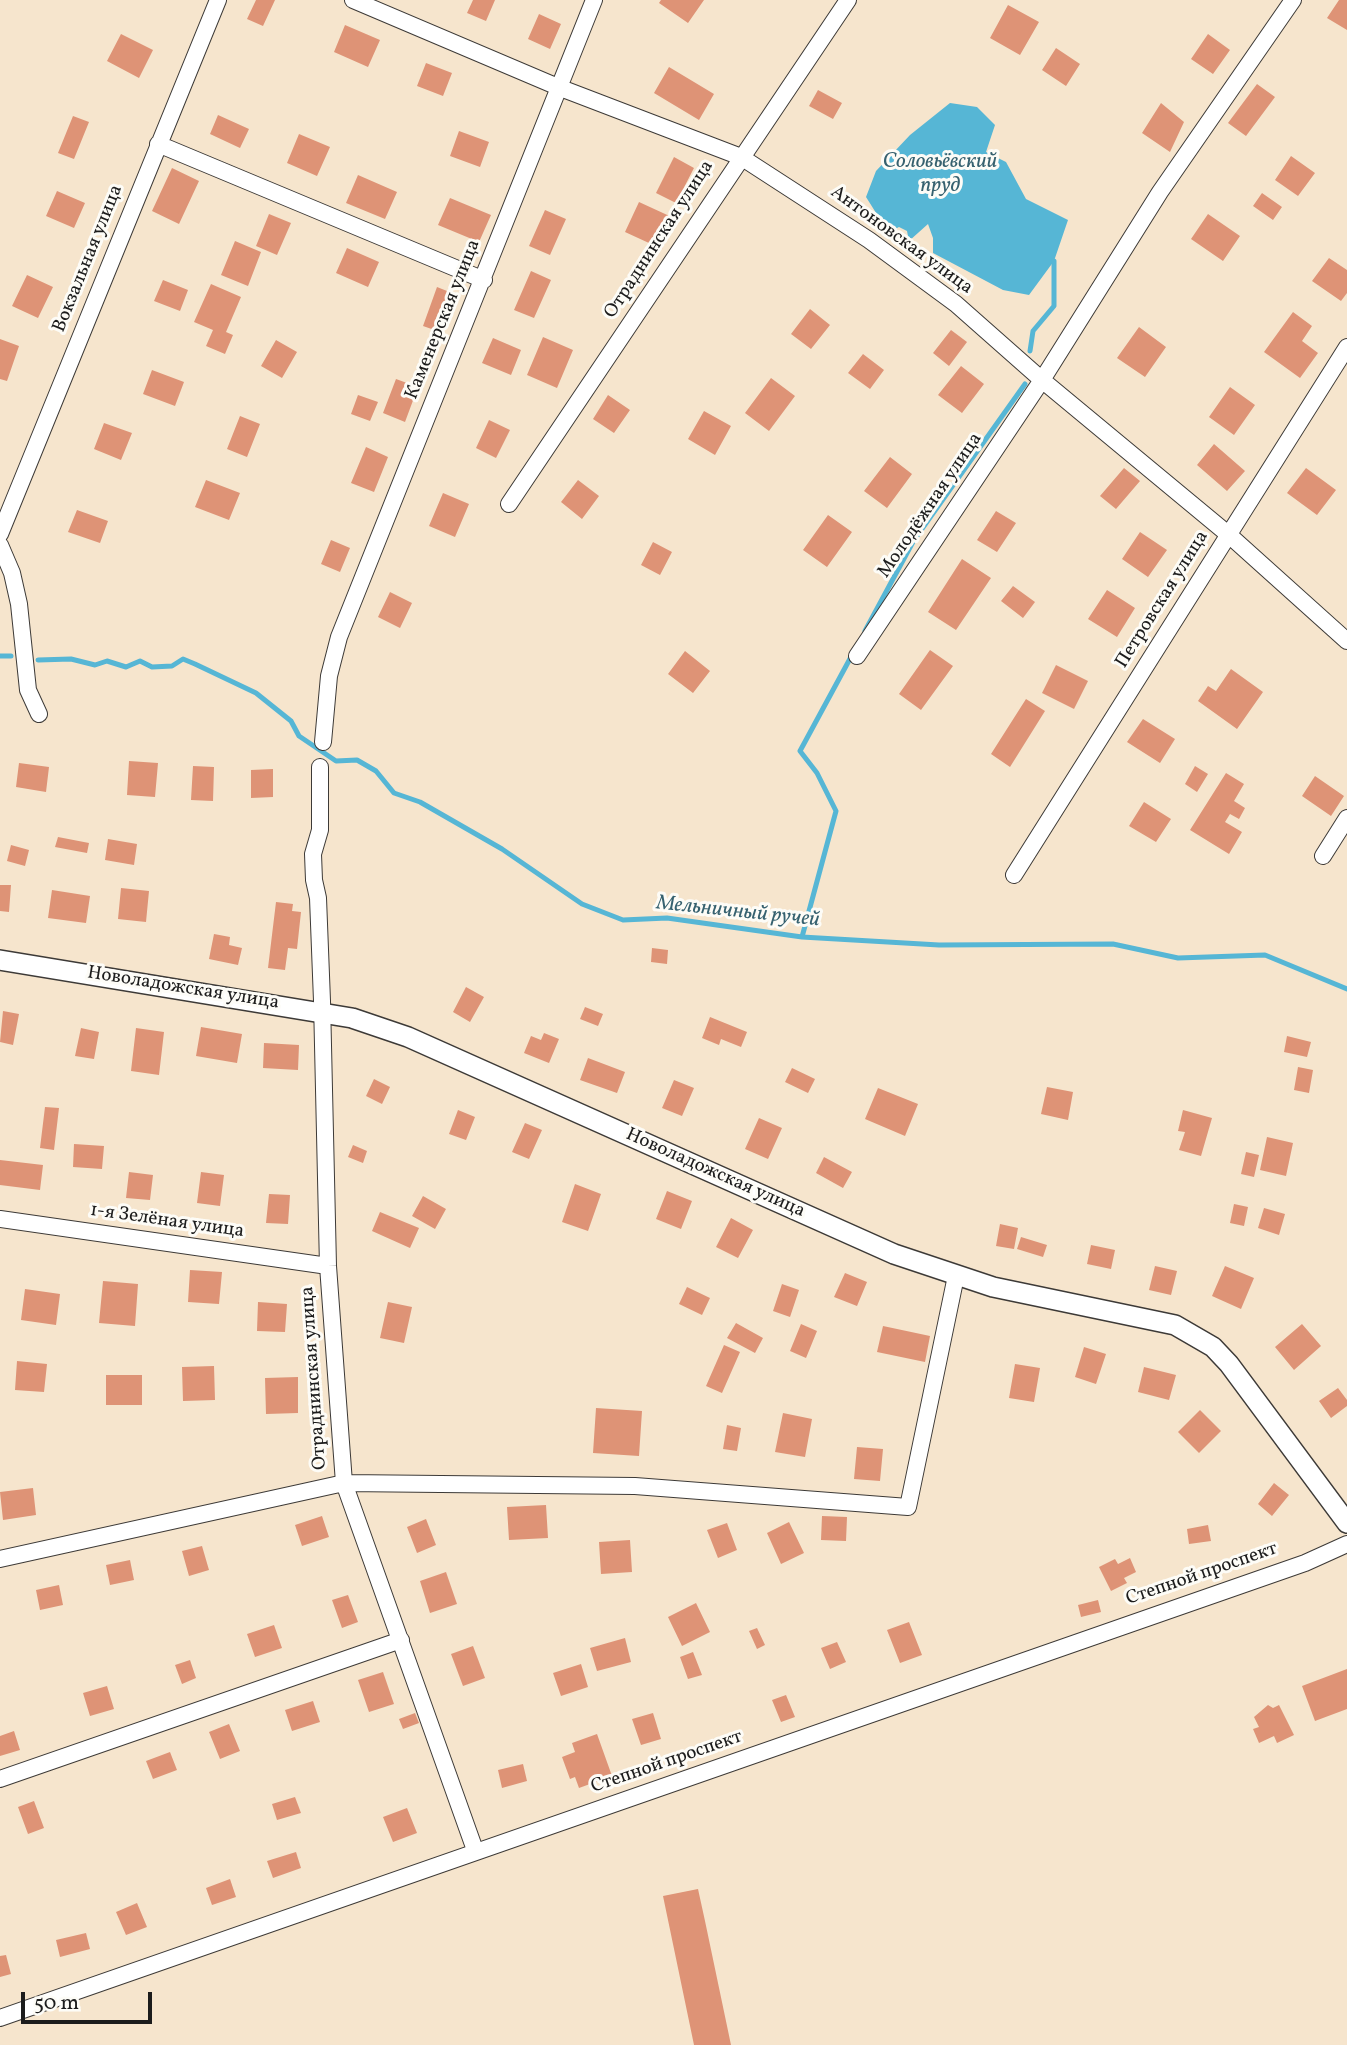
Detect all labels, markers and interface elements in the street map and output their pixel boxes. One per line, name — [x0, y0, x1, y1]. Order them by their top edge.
water label: Соловьёвский пруд — [883, 150, 997, 200]
street label: Отраднинская улица — [600, 157, 720, 323]
street label: Вокзальная улица — [49, 182, 129, 336]
street label: Антоновская улица — [825, 182, 977, 300]
street label: Каменерская улица — [401, 237, 487, 403]
street label: Молодёжная улица — [874, 429, 988, 583]
street label: Петровская улица — [1112, 527, 1214, 673]
water label: Мельничный ручей — [655, 892, 821, 934]
street label: Новоладожская улица — [85, 963, 281, 1015]
street label: Новоладожская улица — [622, 1124, 808, 1224]
street label: 1-я Зелёная улица — [89, 1200, 245, 1244]
street label: Отраднинская улица — [297, 1285, 333, 1471]
street label: Степной проспект — [1123, 1538, 1281, 1612]
street label: Степной проспект — [588, 1726, 746, 1800]
scale bar — [24, 1979, 156, 2023]
text: 50 m — [34, 1989, 79, 2018]

